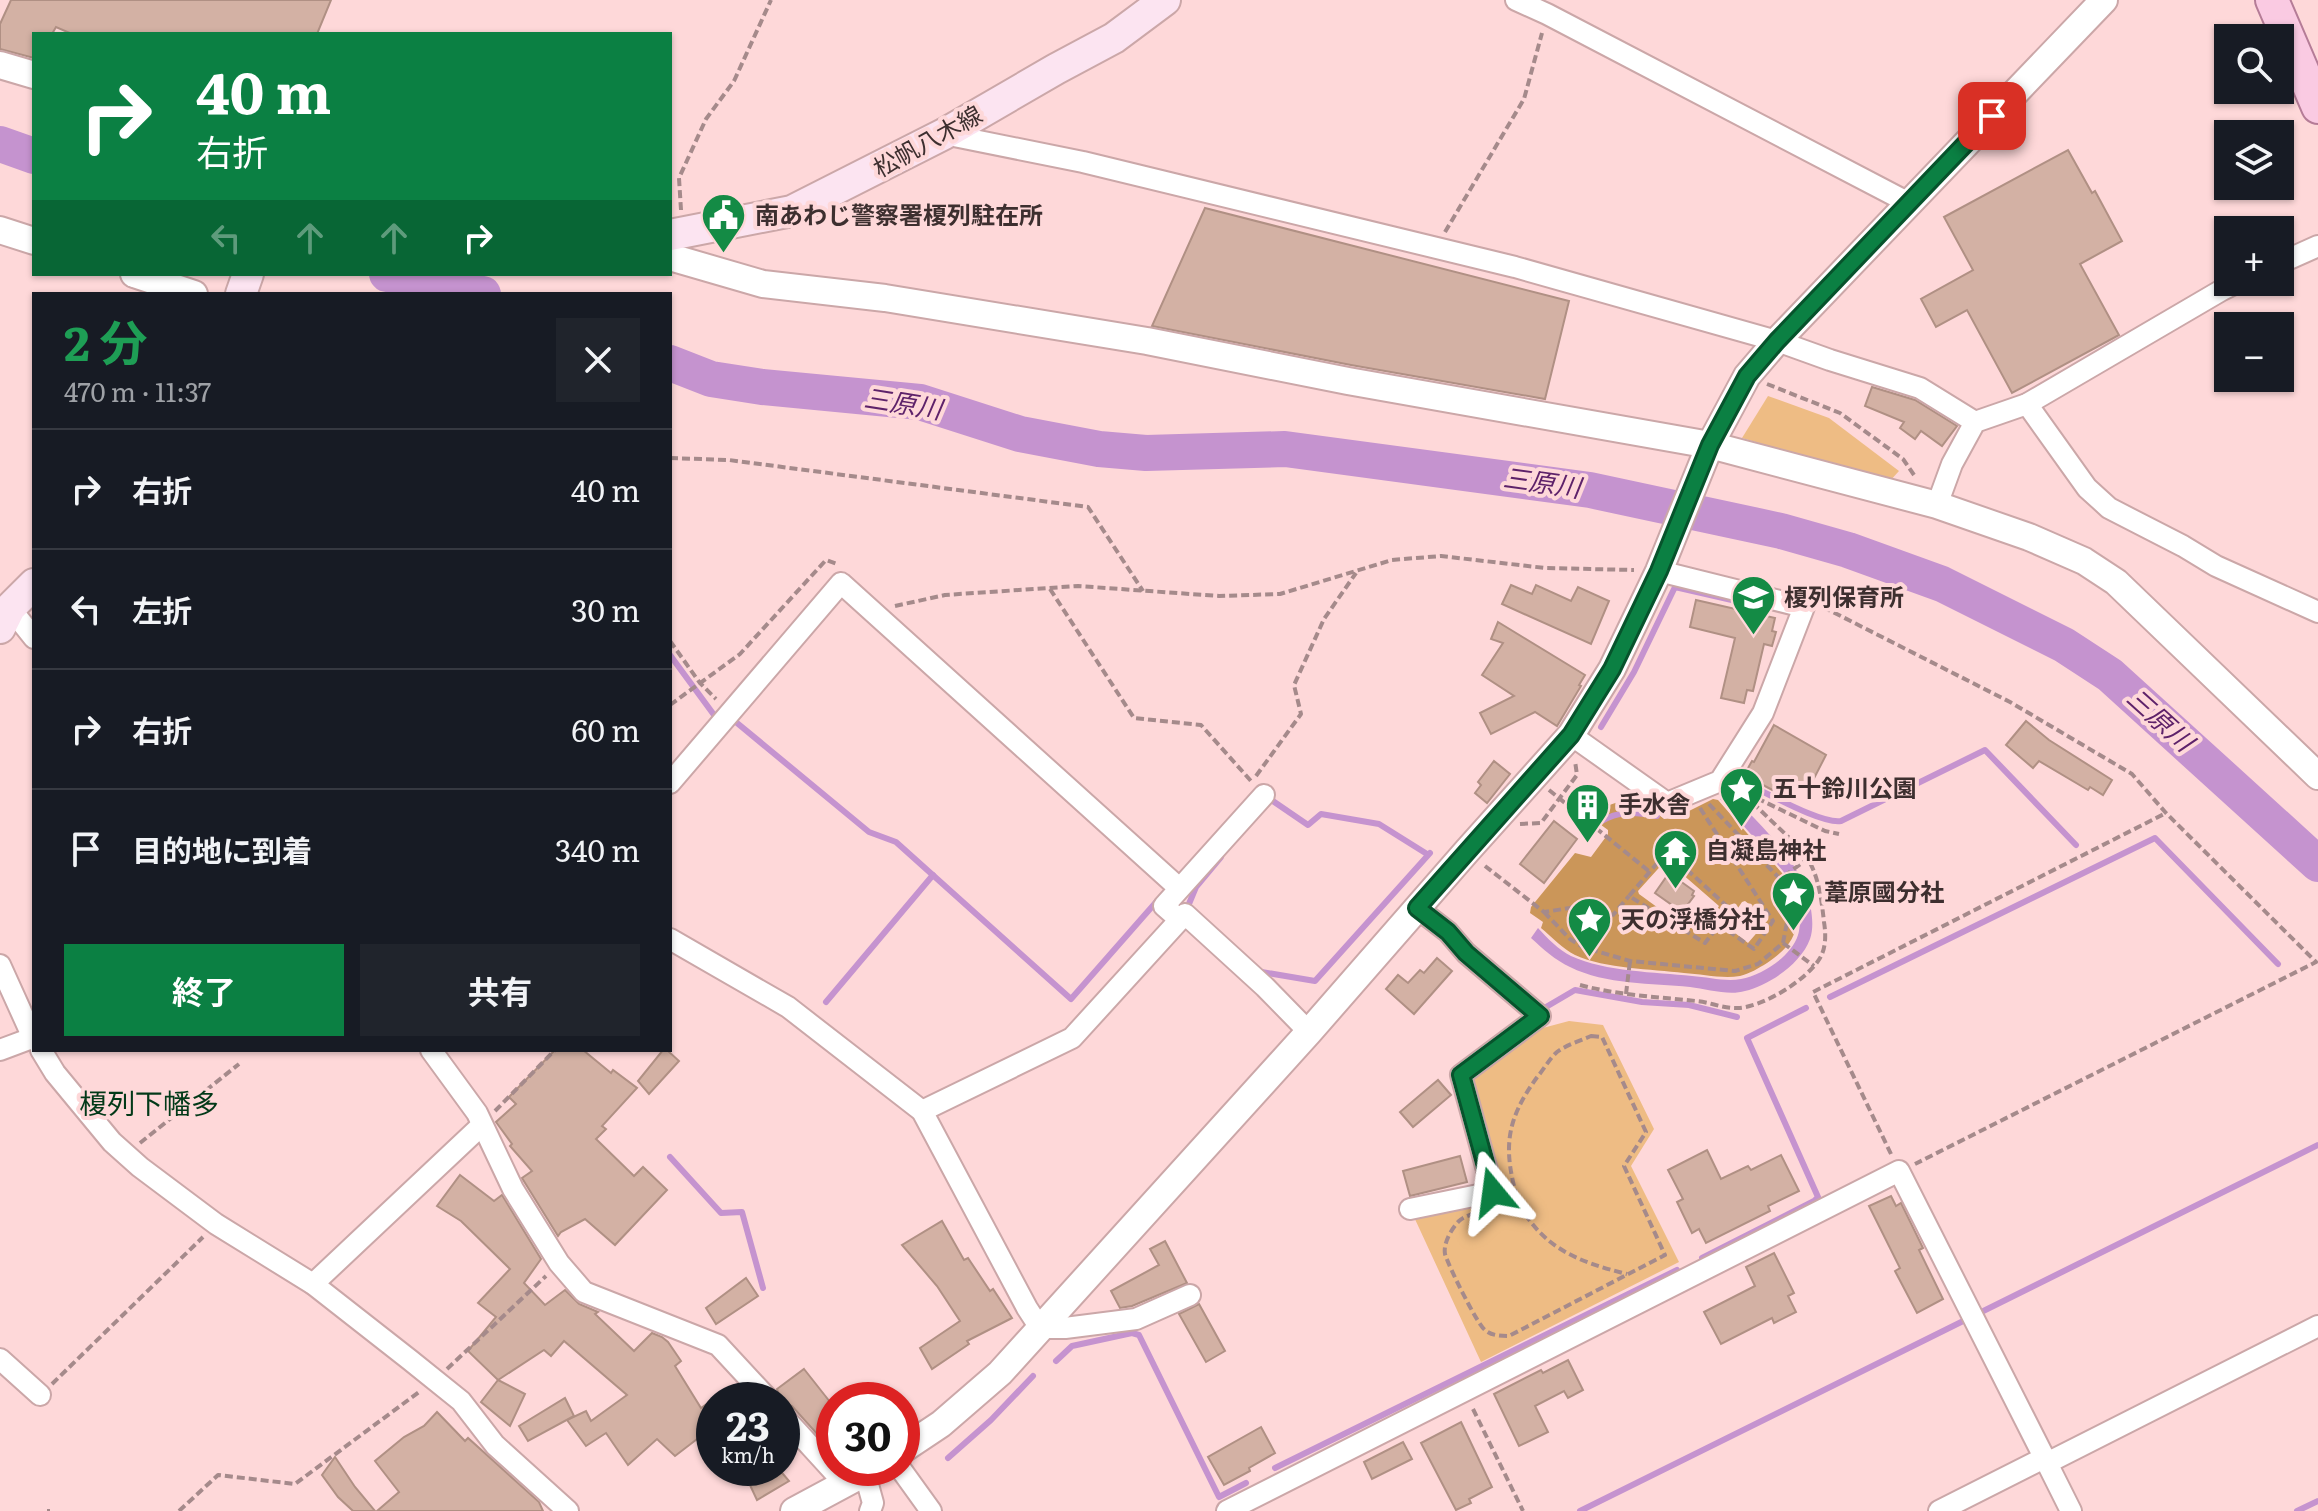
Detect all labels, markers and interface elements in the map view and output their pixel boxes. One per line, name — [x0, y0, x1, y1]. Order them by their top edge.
map controls — [2214, 24, 2294, 392]
button: search — [2214, 24, 2294, 104]
text: 40 m — [196, 48, 331, 131]
icon: right — [64, 64, 168, 168]
pin — [1958, 82, 2026, 150]
icon: arrive — [1970, 94, 2014, 138]
street label: 松帆八木線 — [866, 95, 988, 184]
button: layers — [2214, 120, 2294, 200]
text: 右折 — [196, 124, 268, 177]
public building icon: 南あわじ警察署榎列駐在所 — [700, 192, 748, 255]
place label: 南あわじ警察署榎列駐在所 — [755, 196, 1043, 231]
icon: left — [204, 216, 248, 260]
icon: ahead — [288, 216, 332, 260]
icon: ahead — [372, 216, 416, 260]
icon: right — [456, 216, 500, 260]
button: + — [2214, 216, 2294, 296]
text: 2 分 — [64, 305, 147, 376]
button: − — [2214, 312, 2294, 392]
button: close — [556, 318, 640, 402]
text: 470 m · 11:37 — [64, 371, 211, 410]
water label: 三原川 — [862, 376, 948, 427]
water label: 三原川 — [1501, 456, 1587, 506]
icon: right — [64, 467, 108, 511]
text: 右折 — [132, 467, 192, 511]
text: 40 m — [571, 467, 640, 511]
school or university icon: 榎列保育所 — [1729, 574, 1777, 637]
place label: 榎列保育所 — [1784, 578, 1904, 613]
icon: left — [64, 587, 108, 631]
text: 左折 — [132, 587, 192, 631]
text: 30 m — [571, 587, 640, 631]
water label: 三原川 — [2120, 678, 2206, 761]
icon: right — [64, 707, 108, 751]
text: 右折 — [132, 707, 192, 751]
text: 60 m — [571, 707, 640, 751]
place icon: 五十鈴川公園 — [1718, 765, 1766, 828]
place label: 五十鈴川公園 — [1773, 769, 1917, 804]
building icon: 手水舎 — [1563, 781, 1611, 844]
place label: 手水舎 — [1618, 785, 1690, 820]
icon: arrive — [64, 827, 108, 871]
text: 目的地に到着 — [132, 827, 312, 871]
text: 340 m — [555, 827, 640, 871]
temple icon: 自凝島神社 — [1651, 827, 1699, 890]
place label: 自凝島神社 — [1706, 831, 1826, 866]
place icon: 葦原國分社 — [1769, 869, 1817, 932]
place label: 葦原國分社 — [1824, 873, 1944, 908]
place icon: 天の浮橋分社 — [1566, 896, 1614, 959]
place label: 天の浮橋分社 — [1621, 900, 1765, 935]
button: 終了 — [64, 944, 344, 1036]
button: 共有 — [360, 944, 640, 1036]
district label: 榎列下幡多 — [79, 1081, 219, 1123]
position arrow — [1451, 1150, 1535, 1234]
speed limit sign: 30 — [816, 1382, 920, 1486]
text: 23 — [726, 1394, 770, 1453]
text: km/h — [721, 1439, 775, 1469]

